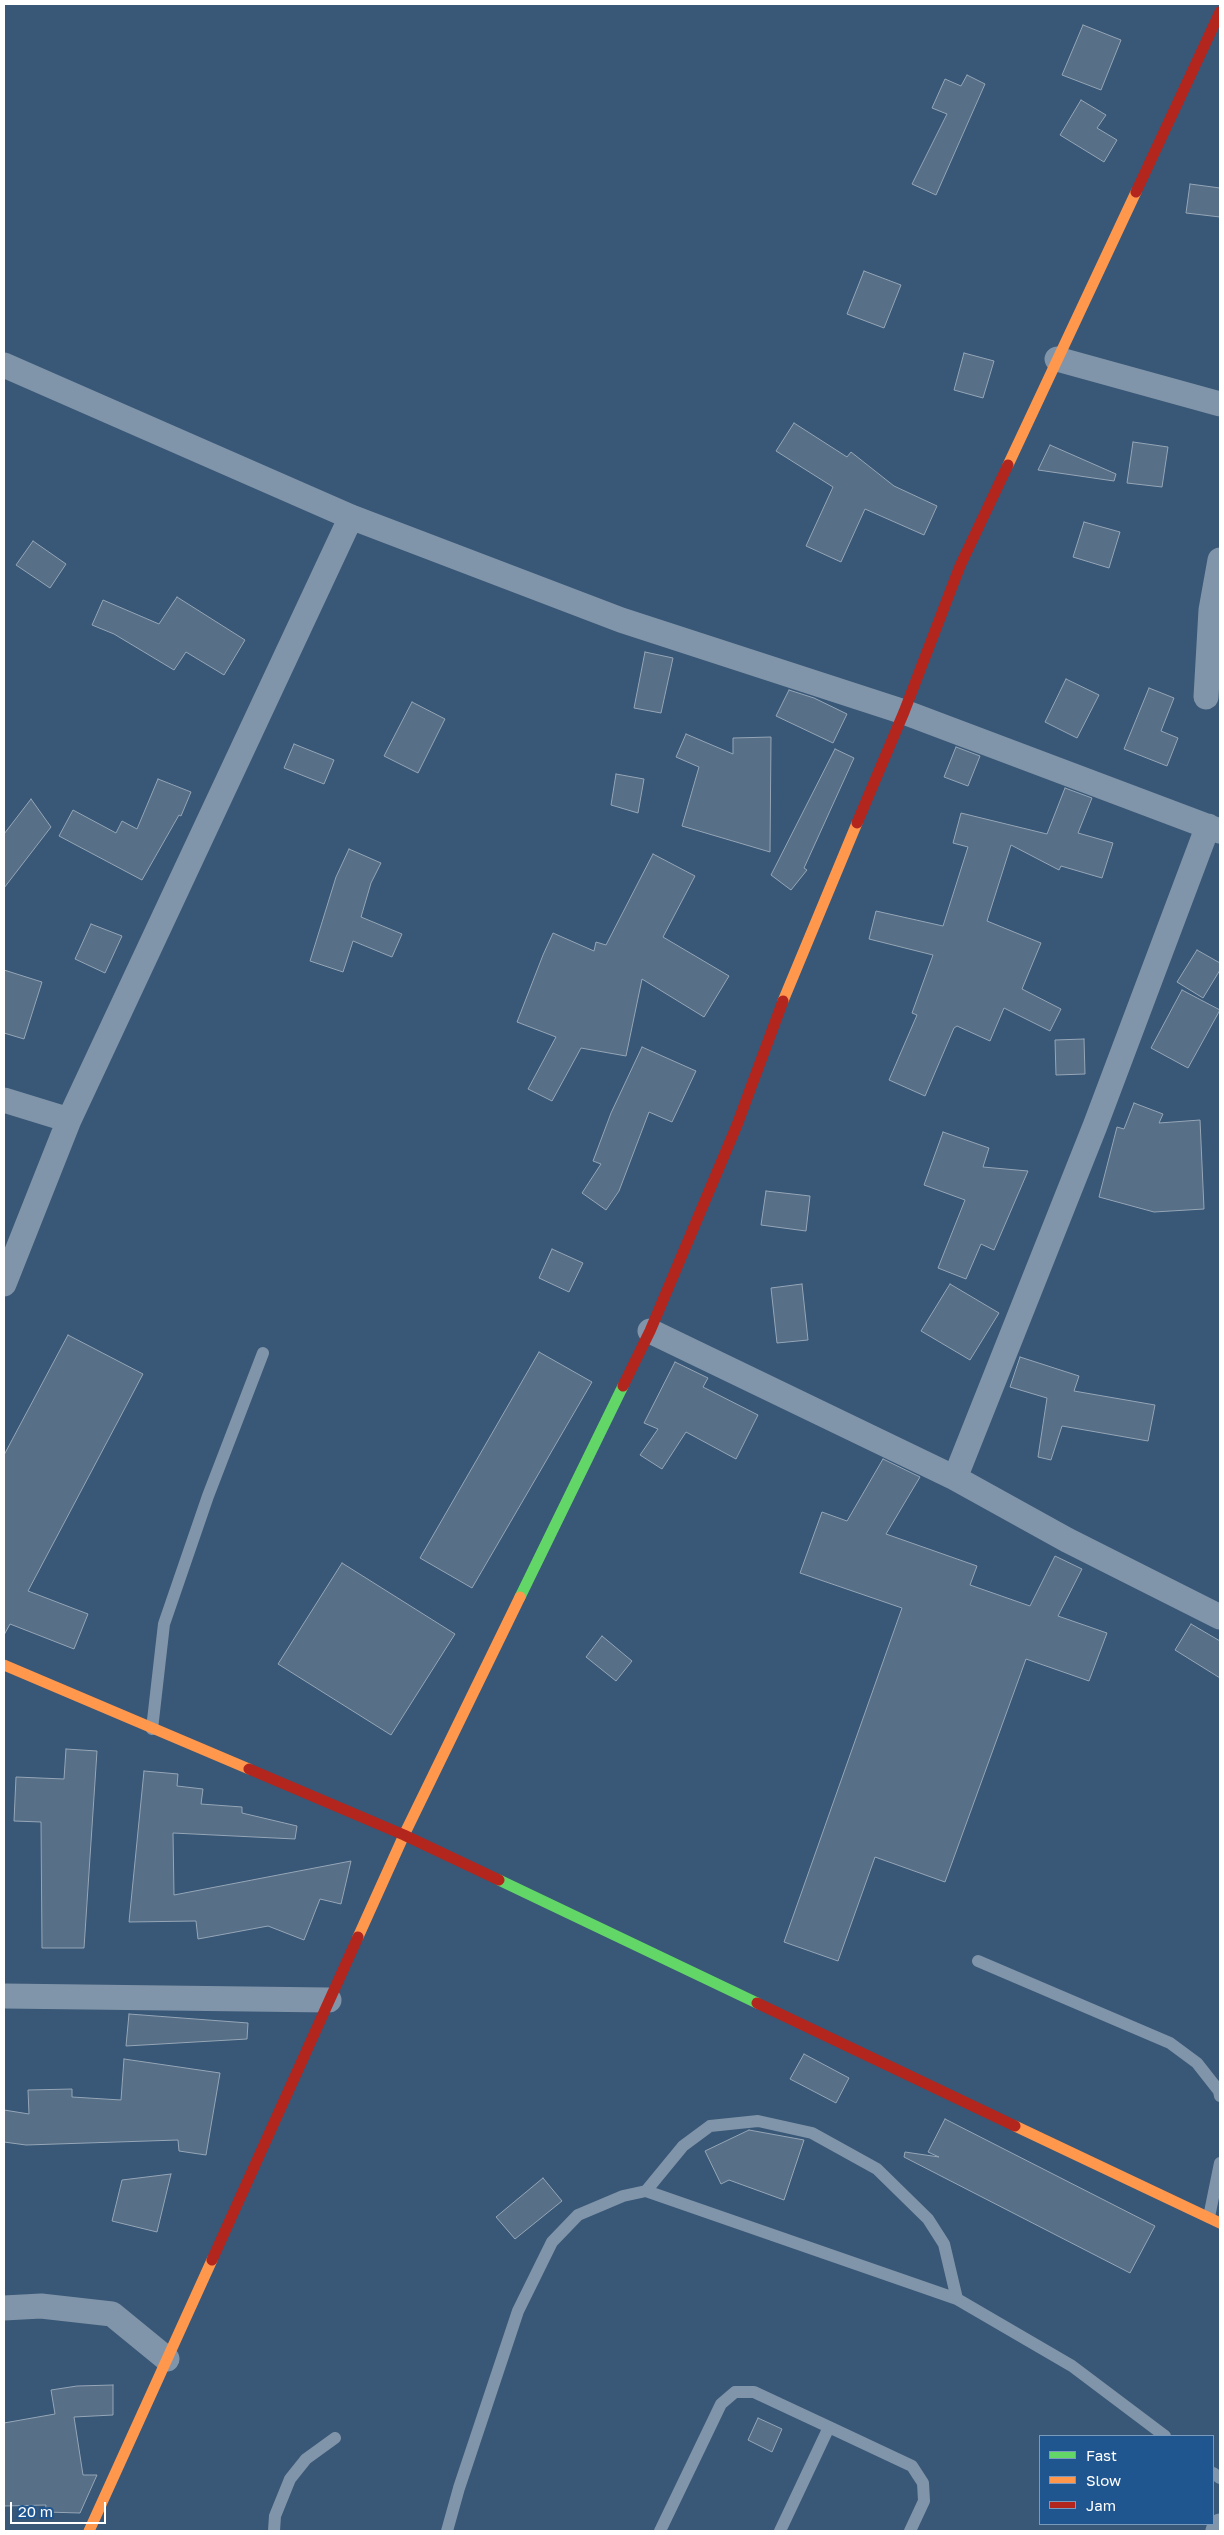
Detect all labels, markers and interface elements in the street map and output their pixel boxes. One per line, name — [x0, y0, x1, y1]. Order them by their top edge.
legend — [1039, 2435, 1214, 2525]
text: Fast — [1086, 2446, 1117, 2464]
text: Slow — [1086, 2471, 1121, 2489]
scale bar — [12, 2492, 109, 2524]
text: Jam — [1086, 2496, 1116, 2514]
text: 20 m — [18, 2502, 53, 2520]

